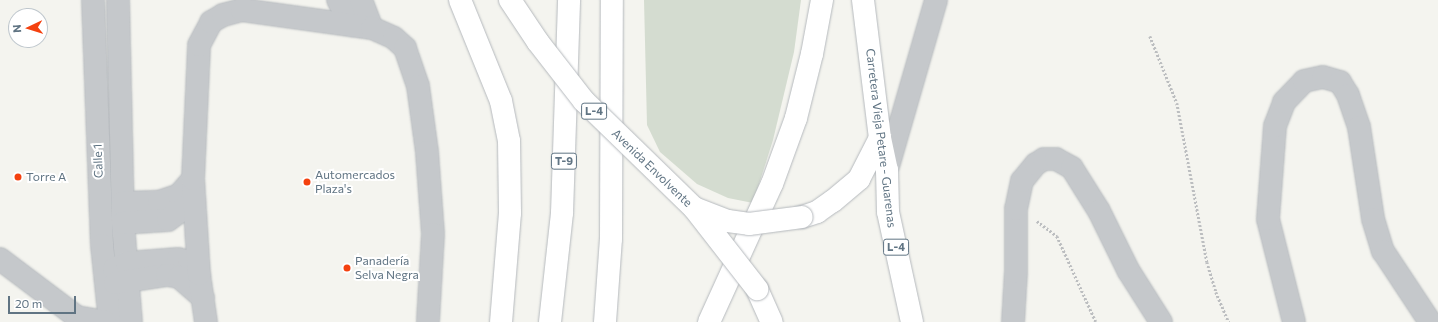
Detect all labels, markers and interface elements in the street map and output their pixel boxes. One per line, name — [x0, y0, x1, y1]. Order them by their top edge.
north arrow — [8, 8, 48, 48]
text: N — [10, 24, 23, 33]
street label: Carretera Vieja Petare - Guarenas — [863, 48, 899, 228]
road number: L-4 — [581, 102, 607, 120]
street label: Avenida Envolvente — [609, 126, 695, 210]
street label: Calle 1 — [90, 144, 106, 178]
road number: T-9 — [550, 152, 578, 170]
place label: Automercados Plaza's — [315, 168, 395, 196]
place label: Torre A — [26, 170, 66, 184]
marker: Torre A — [13, 172, 23, 182]
marker: Automercados Plaza's — [302, 177, 312, 187]
road number: L-4 — [883, 238, 909, 256]
place label: Panadería Selva Negra — [355, 254, 419, 282]
marker: Panadería Selva Negra — [342, 263, 352, 273]
scale bar — [10, 288, 78, 314]
text: 20 m — [15, 296, 42, 310]

